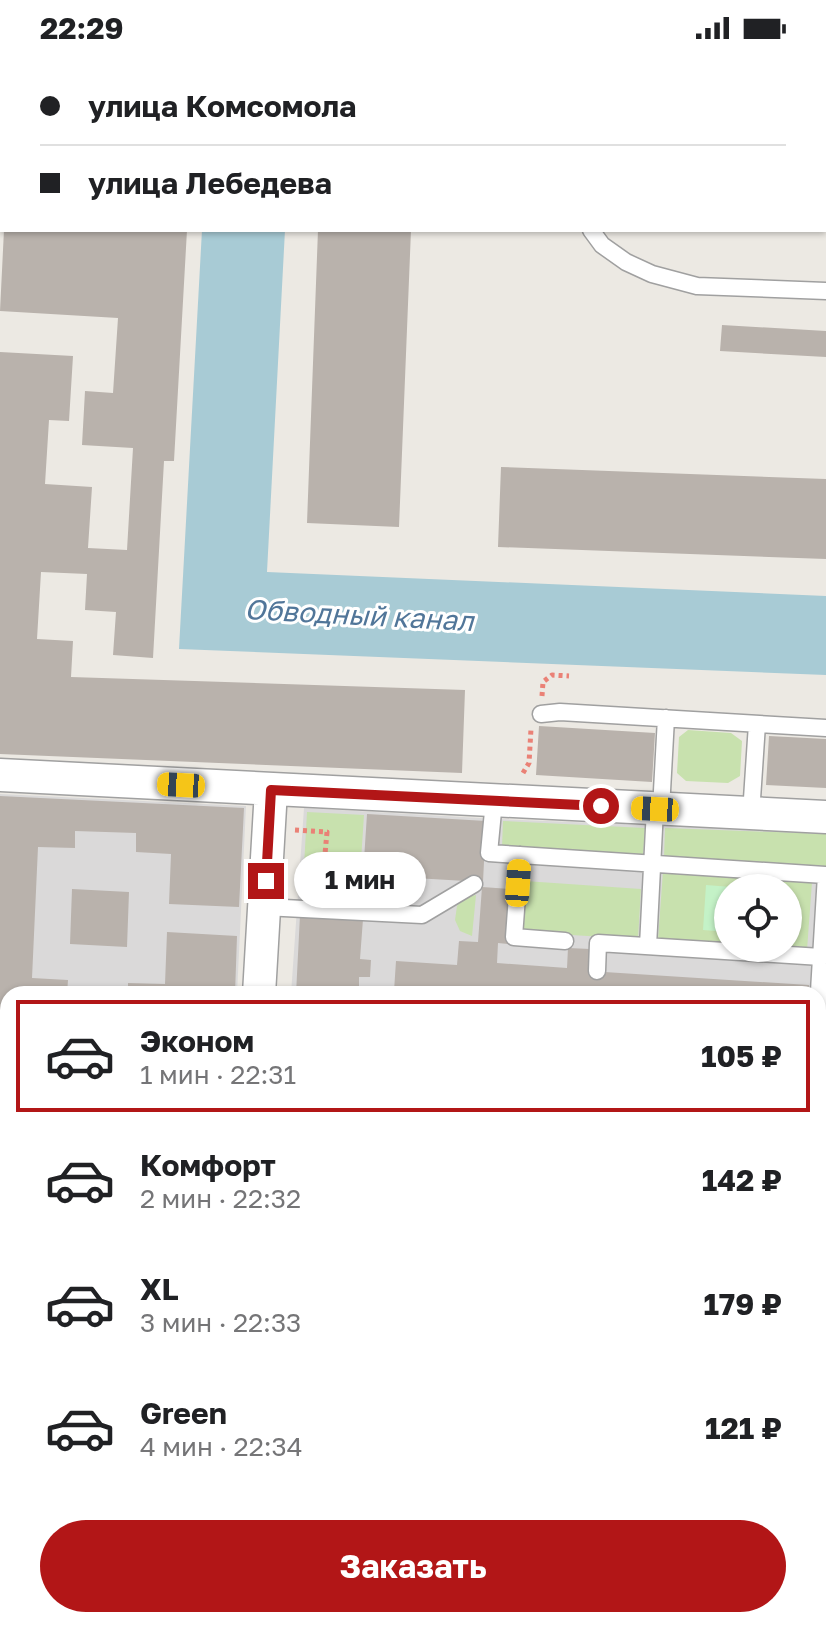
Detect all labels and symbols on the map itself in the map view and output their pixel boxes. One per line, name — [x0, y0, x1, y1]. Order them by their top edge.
water label: Обводный канал — [244, 592, 476, 637]
car — [156, 772, 206, 798]
route start — [583, 788, 619, 824]
car — [630, 796, 680, 822]
callout: 1 мин — [294, 853, 426, 909]
car — [504, 858, 532, 908]
route end — [248, 863, 284, 899]

